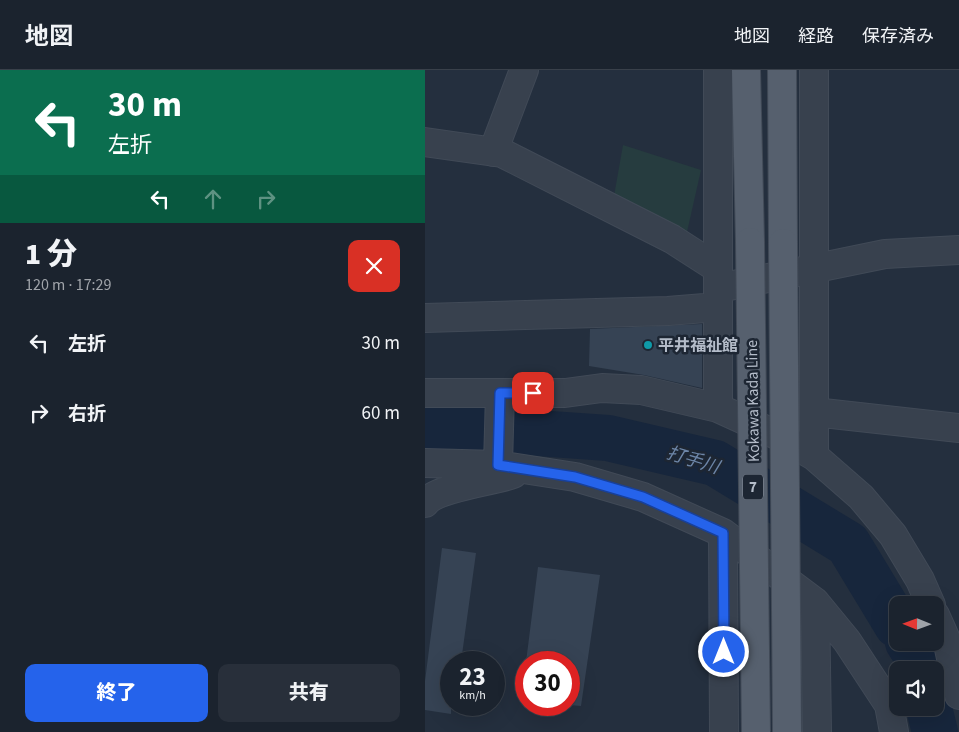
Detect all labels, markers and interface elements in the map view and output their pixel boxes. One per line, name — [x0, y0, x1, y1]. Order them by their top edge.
text: 地図 — [25, 19, 73, 54]
text: 地図 — [734, 24, 770, 49]
text: 経路 — [798, 24, 834, 49]
text: 保存済み — [862, 24, 934, 49]
text: 30 m — [108, 80, 182, 130]
icon: left — [25, 90, 90, 155]
text: 左折 — [108, 129, 152, 161]
icon: left — [146, 185, 174, 213]
icon: ahead — [199, 185, 227, 213]
icon: right — [252, 185, 280, 213]
text: 1 分 — [25, 233, 77, 276]
button: close — [348, 240, 400, 292]
text: 120 m · 17:29 — [25, 274, 112, 296]
icon: left — [25, 329, 53, 357]
text: 30 m — [362, 330, 400, 357]
text: 左折 — [68, 331, 106, 358]
place label: 平井福祉館 — [658, 335, 738, 357]
marker: 平井福祉館 — [642, 339, 654, 351]
street label: Kokawa Kada Line — [741, 340, 765, 462]
pin — [512, 372, 554, 414]
icon: arrive — [519, 379, 547, 407]
icon: right — [25, 399, 53, 427]
text: 60 m — [362, 400, 400, 427]
text: 右折 — [68, 401, 106, 428]
water label: 打手川 — [663, 441, 724, 481]
road number: 7 — [743, 474, 763, 500]
north arrow — [889, 596, 944, 651]
map controls — [889, 596, 944, 716]
position arrow — [697, 625, 749, 677]
speed limit sign: 30 — [515, 651, 580, 716]
text: 23 — [459, 659, 486, 695]
button: sound — [889, 661, 944, 716]
button: 終了 — [25, 664, 208, 722]
button: 共有 — [218, 664, 400, 722]
text: km/h — [459, 687, 486, 704]

